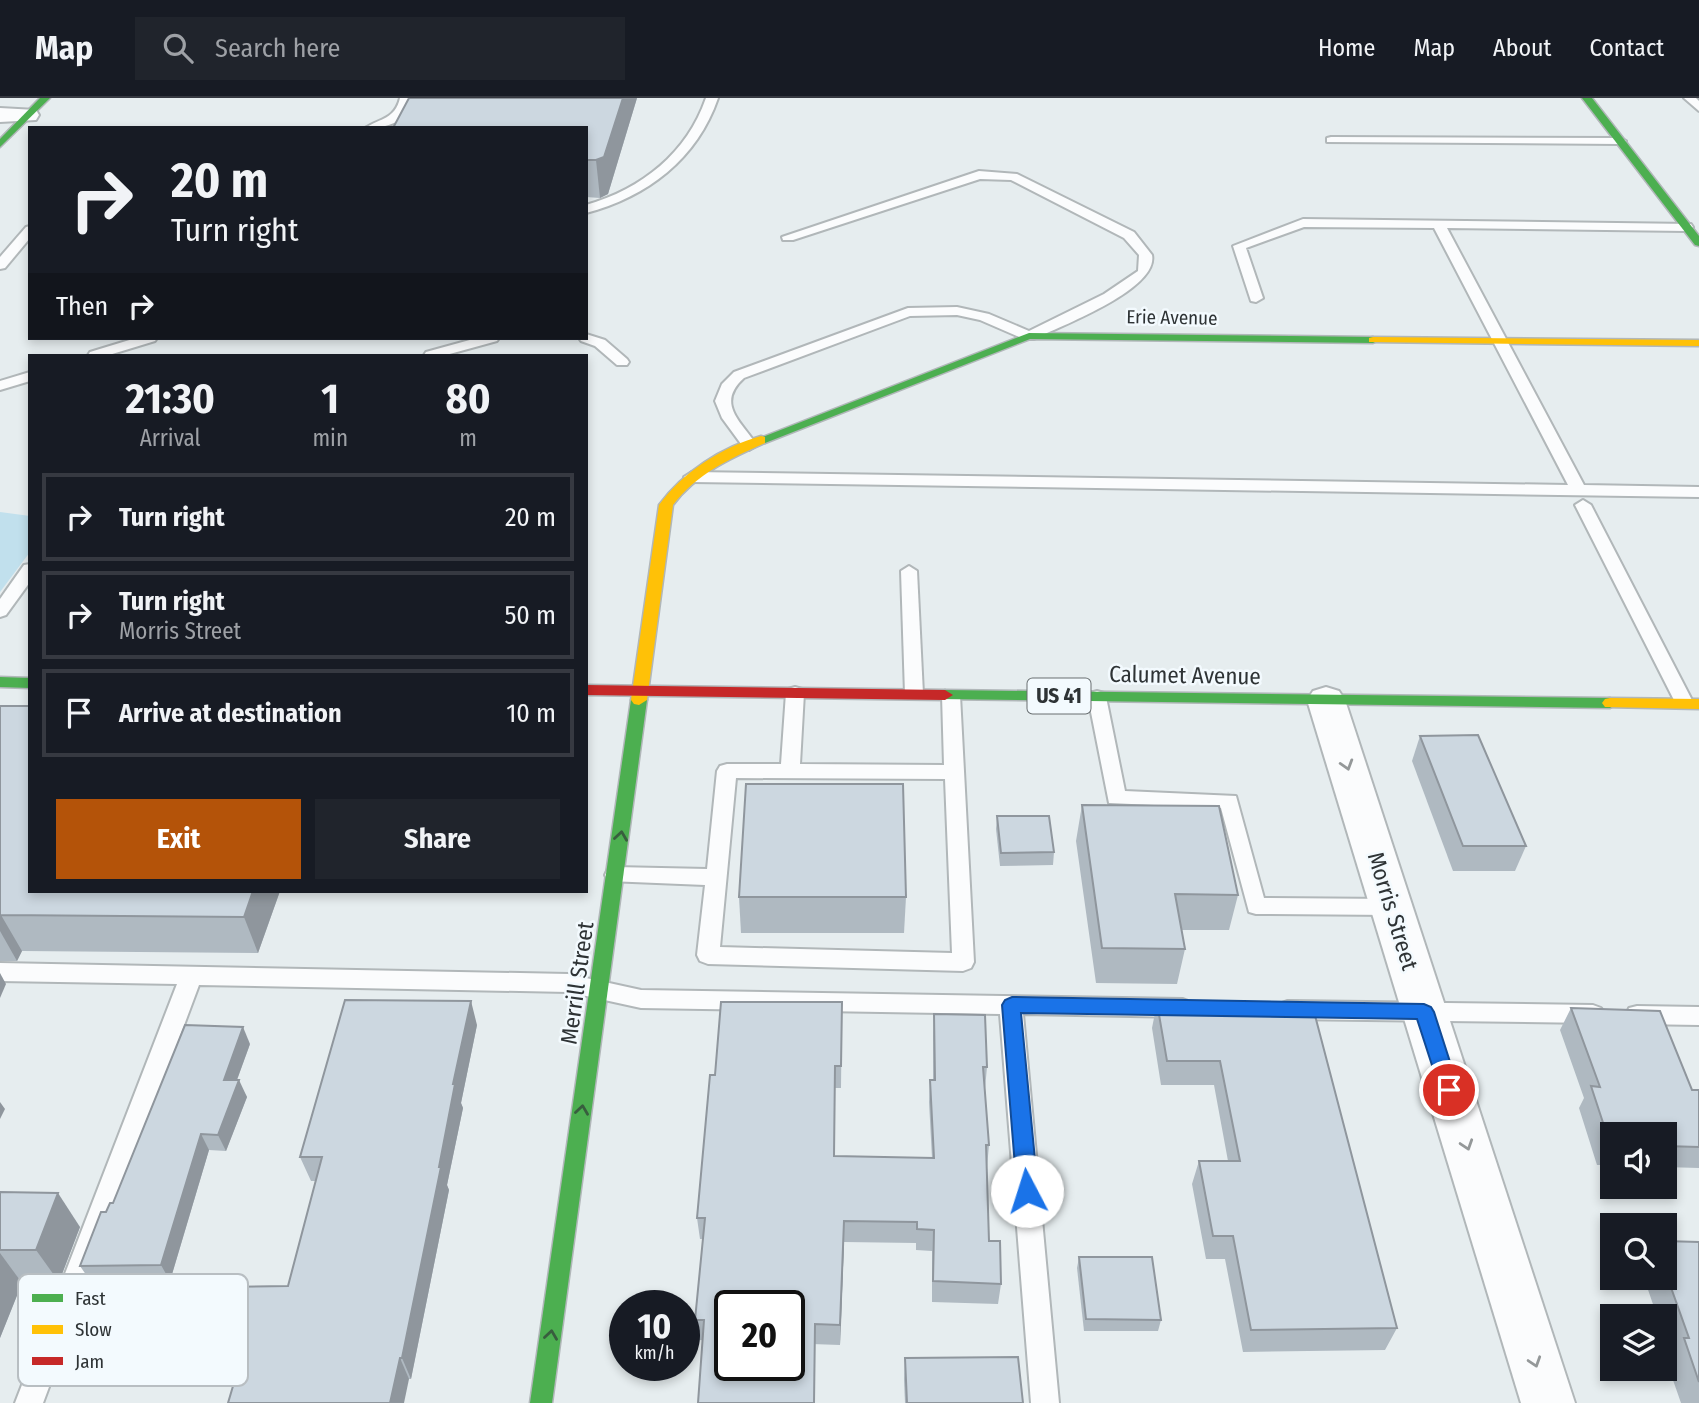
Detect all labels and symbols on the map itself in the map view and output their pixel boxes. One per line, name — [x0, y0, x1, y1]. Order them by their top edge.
street label: Erie Avenue — [1126, 305, 1218, 330]
street label: Calumet Avenue — [1109, 660, 1261, 690]
road number: US 41 — [1028, 678, 1090, 714]
one-way arrow — [1338, 758, 1353, 770]
one-way arrow — [613, 830, 628, 842]
street label: Morris Street — [1362, 849, 1424, 974]
street label: Merrill Street — [555, 919, 600, 1046]
pin — [1419, 1060, 1479, 1120]
one-way arrow — [575, 1104, 590, 1116]
one-way arrow — [1458, 1139, 1473, 1151]
position arrow — [990, 1154, 1064, 1228]
legend — [18, 1274, 248, 1386]
text: Fast — [75, 1287, 106, 1310]
speed limit sign: 20 — [714, 1290, 805, 1381]
text: Slow — [75, 1318, 112, 1341]
one-way arrow — [543, 1330, 558, 1341]
text: Jam — [75, 1350, 104, 1373]
one-way arrow — [1527, 1356, 1542, 1368]

